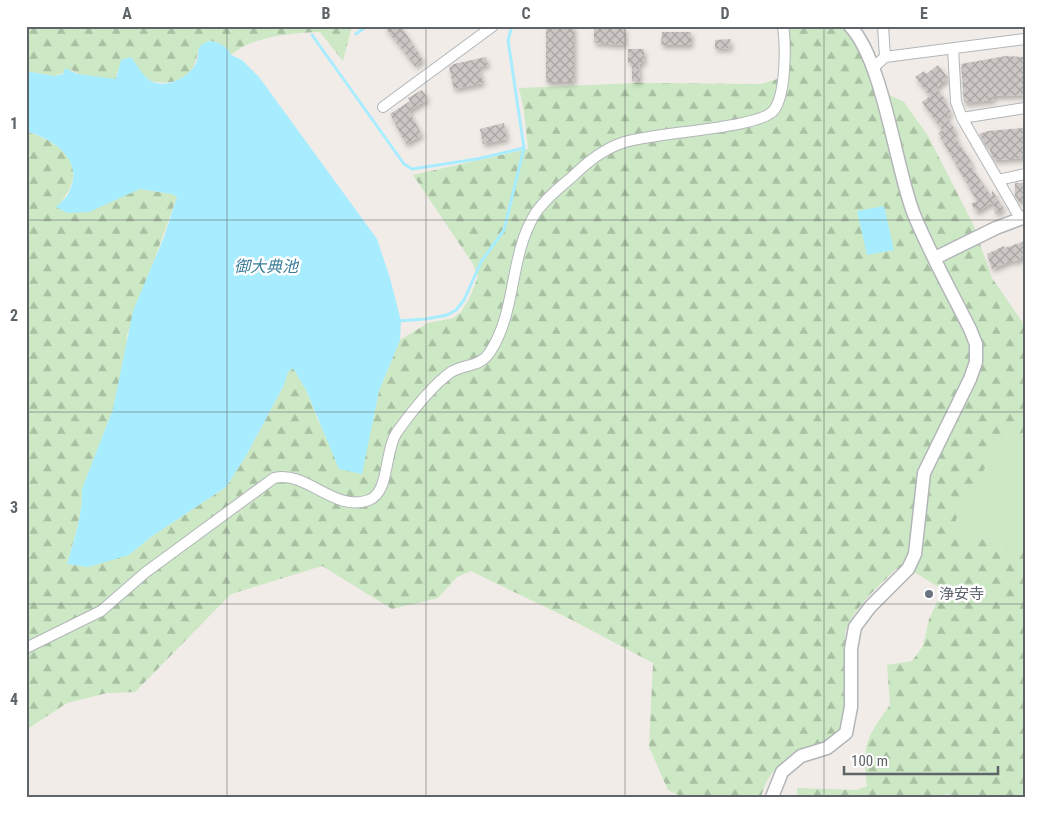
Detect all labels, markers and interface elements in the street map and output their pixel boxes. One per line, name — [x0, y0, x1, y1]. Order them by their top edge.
text: A — [122, 4, 132, 23]
text: B — [322, 4, 331, 23]
text: C — [521, 4, 531, 23]
text: D — [720, 4, 730, 23]
text: E — [920, 4, 928, 23]
text: 1 — [10, 114, 18, 133]
water label: 御大典池 — [234, 257, 300, 276]
text: 2 — [10, 306, 18, 325]
text: 3 — [10, 498, 18, 517]
place label: 浄安寺 — [939, 585, 984, 603]
marker: 浄安寺 — [923, 588, 935, 600]
text: 4 — [10, 690, 18, 709]
scale bar — [844, 743, 997, 775]
text: 100 m — [851, 752, 888, 770]

